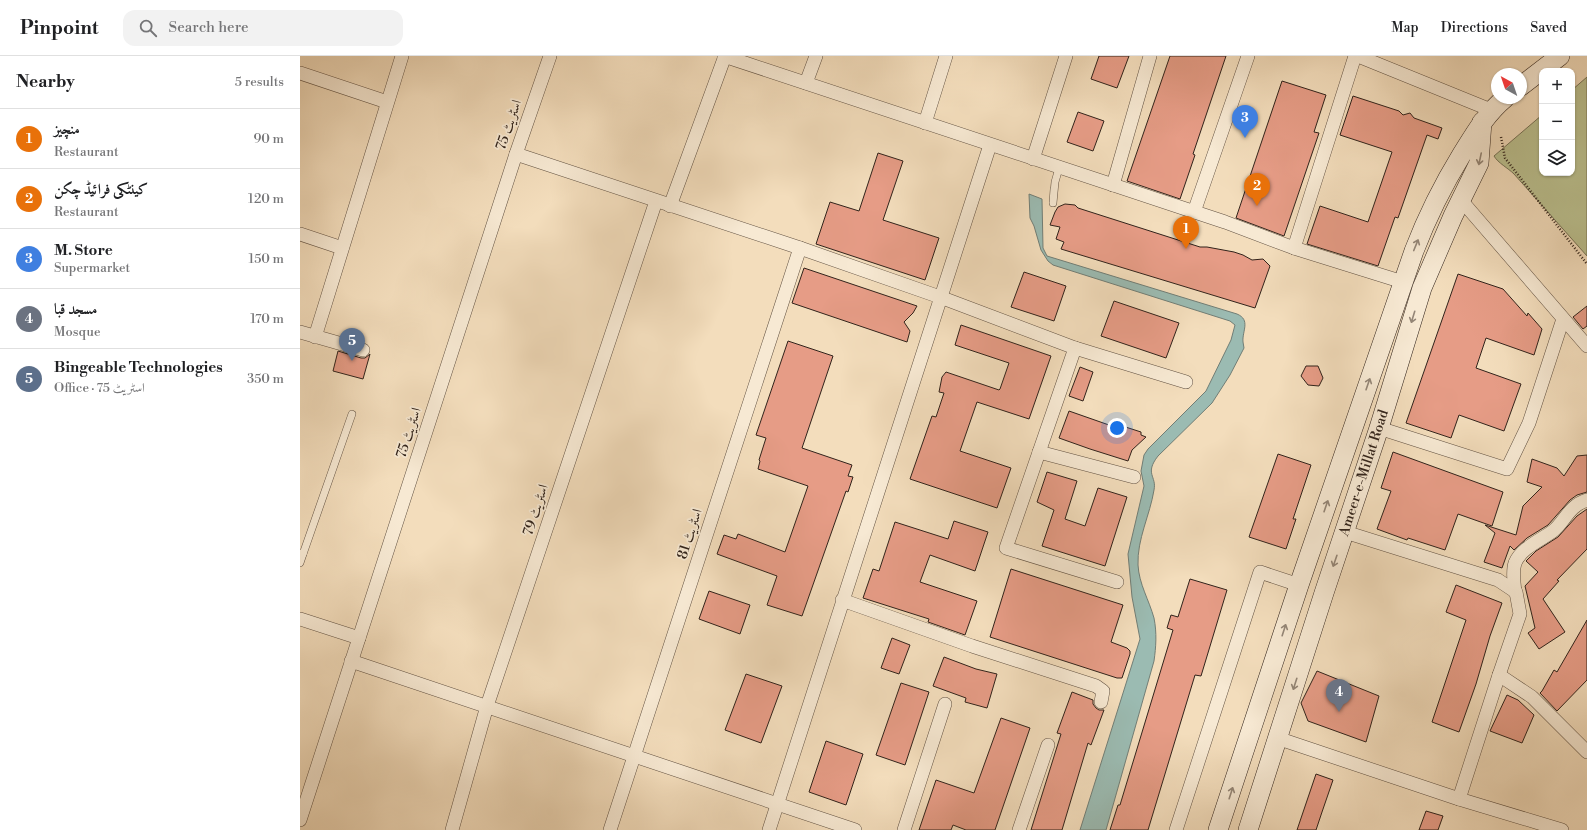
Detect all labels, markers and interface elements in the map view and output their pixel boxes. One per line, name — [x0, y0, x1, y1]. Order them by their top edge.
search box — [123, 10, 403, 46]
text: Pinpoint — [20, 16, 99, 40]
icon: search — [137, 17, 159, 39]
text: Search here — [169, 18, 249, 37]
text: Map — [1391, 19, 1419, 37]
text: Directions — [1441, 19, 1508, 37]
text: Saved — [1530, 19, 1567, 37]
north arrow — [1491, 68, 1527, 104]
map controls — [1539, 68, 1575, 176]
button: + — [1539, 68, 1575, 104]
text: Nearby — [16, 71, 75, 93]
text: 5 results — [235, 74, 284, 90]
street label: اسٹریٹ 75 — [492, 97, 526, 153]
button: − — [1539, 104, 1575, 140]
pin: 3 — [1232, 105, 1258, 138]
text: منچیز — [54, 120, 80, 139]
text: 1 — [26, 131, 32, 147]
text: 90 m — [253, 131, 284, 147]
button: layers — [1539, 140, 1575, 176]
text: Restaurant — [54, 144, 119, 160]
one-way arrow — [1475, 152, 1483, 165]
pin: 2 — [1244, 173, 1270, 206]
text: کینٹکی فرائیڈ چکن — [54, 180, 148, 199]
text: 2 — [25, 191, 33, 207]
text: 120 m — [248, 191, 284, 207]
text: Restaurant — [54, 204, 119, 220]
pin: 1 — [1173, 216, 1199, 249]
one-way arrow — [1413, 239, 1421, 251]
text: M. Store — [54, 241, 113, 260]
text: 3 — [25, 251, 33, 267]
text: 150 m — [249, 251, 284, 267]
text: Supermarket — [54, 260, 130, 276]
text: مسجد قبا — [54, 300, 97, 319]
one-way arrow — [1409, 310, 1416, 323]
text: 4 — [25, 311, 33, 327]
text: 170 m — [250, 311, 284, 327]
text: Mosque — [54, 324, 101, 340]
pin: 5 — [339, 328, 365, 361]
text: Bingeable Technologies — [54, 358, 223, 377]
text: 5 — [25, 371, 33, 387]
text: 350 m — [247, 371, 284, 387]
one-way arrow — [1365, 378, 1373, 390]
text: Office · اسٹریٹ 75 — [54, 380, 145, 396]
street label: اسٹریٹ 75 — [392, 405, 426, 461]
street label: Ameer-e-Millat Road — [1335, 407, 1393, 540]
your location — [1107, 418, 1127, 438]
street label: اسٹریٹ 79 — [519, 482, 553, 538]
one-way arrow — [1323, 500, 1330, 513]
street label: اسٹریٹ 81 — [673, 506, 707, 562]
one-way arrow — [1331, 554, 1338, 567]
one-way arrow — [1281, 624, 1289, 636]
one-way arrow — [1290, 678, 1298, 690]
pin: 4 — [1326, 679, 1352, 712]
one-way arrow — [1227, 787, 1235, 799]

